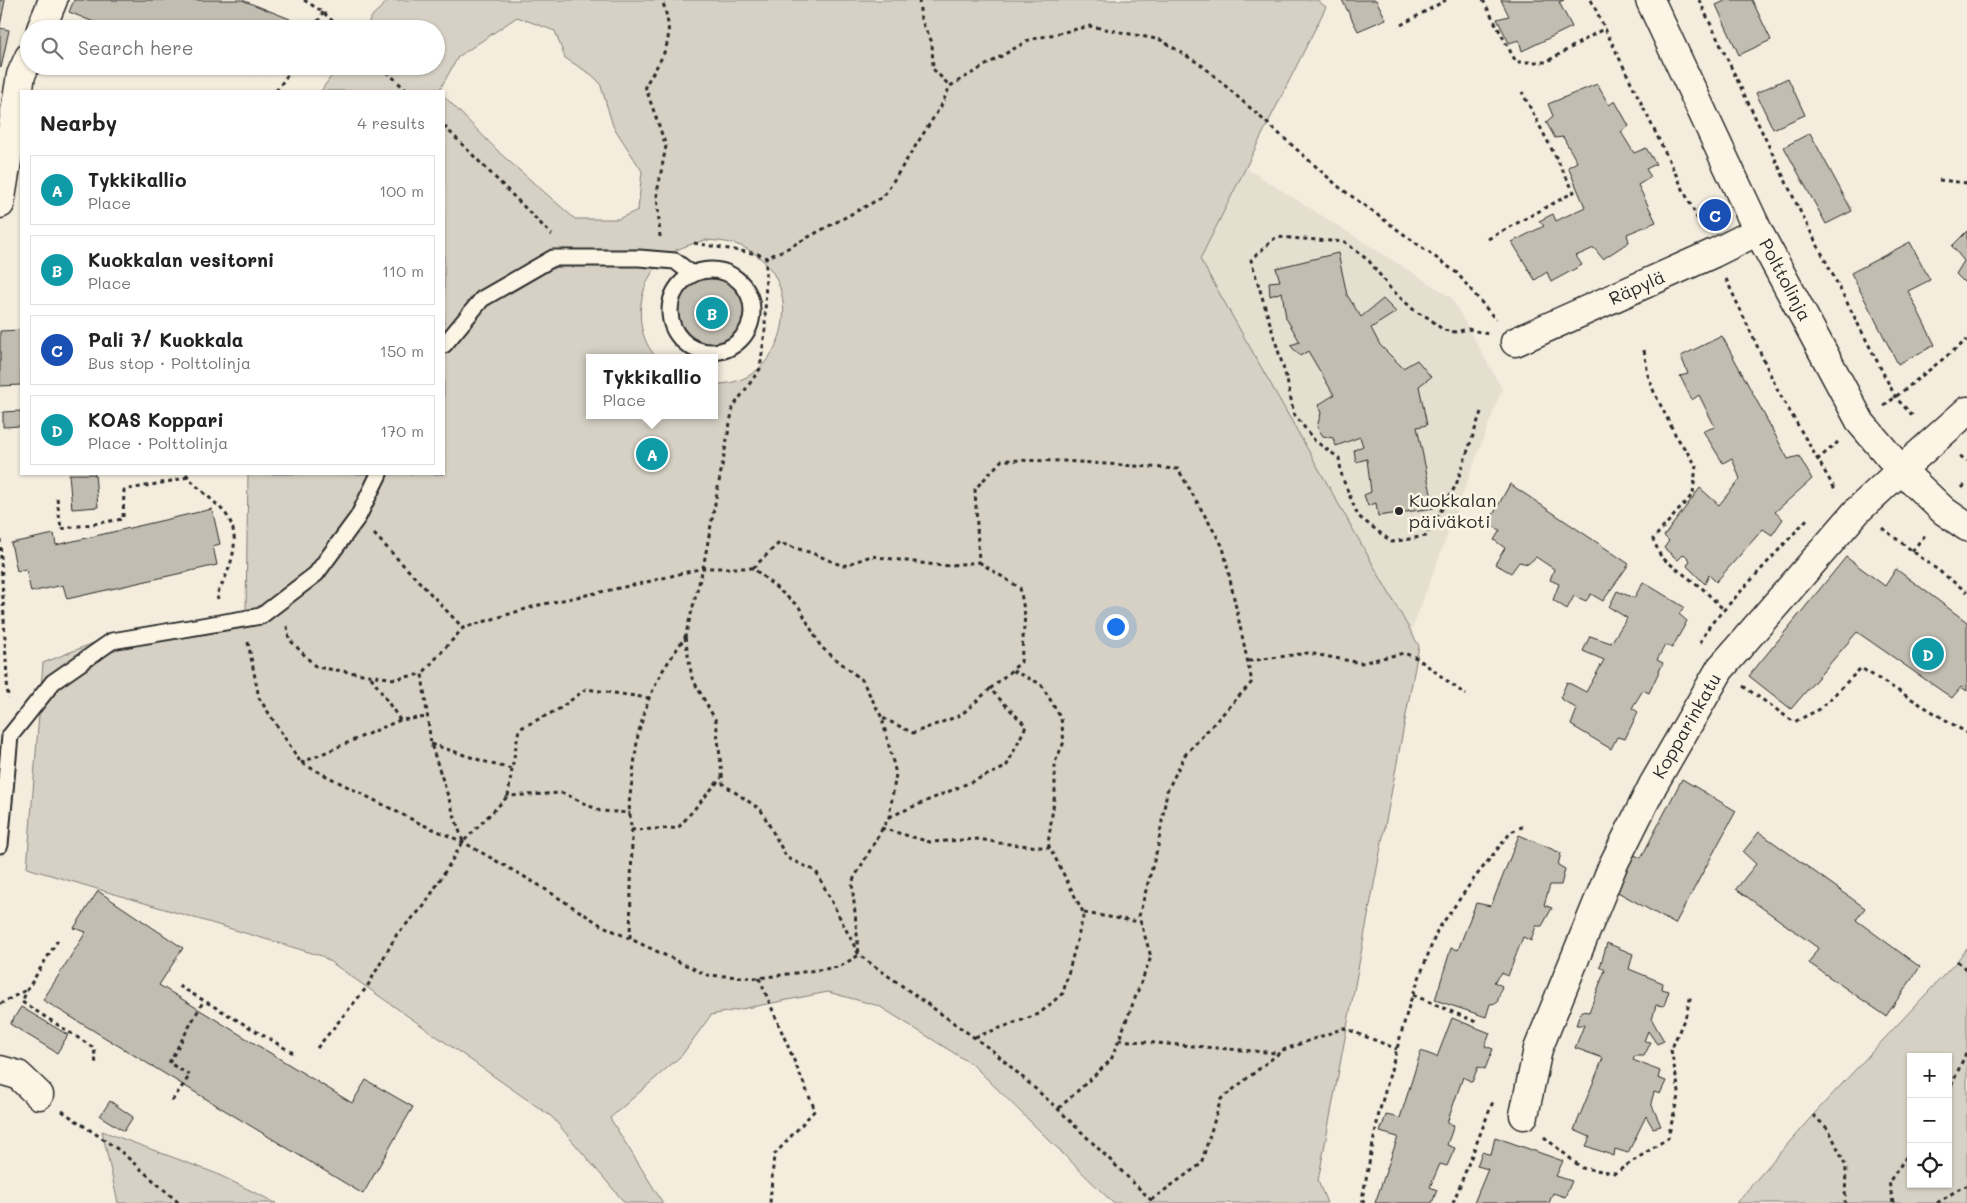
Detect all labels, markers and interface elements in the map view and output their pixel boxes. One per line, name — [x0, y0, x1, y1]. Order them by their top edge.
search box — [20, 20, 445, 75]
icon: search — [38, 34, 66, 62]
text: Search here — [78, 35, 194, 60]
text: Nearby — [40, 109, 117, 136]
text: 4 results — [357, 112, 425, 133]
text: Tykkikallio — [88, 167, 187, 192]
text: A — [51, 180, 63, 201]
text: 100 m — [379, 180, 424, 201]
text: Place — [88, 192, 131, 213]
pin: C — [1699, 196, 1731, 234]
street label: Polttolinja — [1754, 234, 1818, 325]
text: Kuokkalan vesitorni — [88, 247, 274, 272]
text: B — [52, 260, 62, 281]
text: 110 m — [382, 260, 424, 281]
street label: Räpylä — [1605, 264, 1668, 310]
text: Place — [88, 272, 131, 293]
pin: B — [696, 294, 728, 332]
text: Pali 7/ Kuokkala — [88, 327, 243, 352]
text: C — [51, 340, 63, 361]
text: 150 m — [380, 340, 424, 361]
text: Bus stop · Polttolinja — [88, 352, 251, 373]
popup — [586, 354, 718, 419]
text: Tykkikallio — [603, 364, 701, 389]
text: Place — [603, 389, 646, 410]
text: KOAS Koppari — [88, 407, 224, 432]
text: D — [51, 420, 63, 441]
text: 170 m — [380, 420, 424, 441]
text: Place · Polttolinja — [88, 432, 228, 453]
pin: A — [636, 435, 668, 473]
place label: Kuokkalan päiväkoti — [1409, 488, 1496, 533]
marker: Kuokkalan päiväkoti — [1393, 505, 1405, 517]
your location — [1103, 614, 1129, 640]
pin: D — [1912, 635, 1944, 673]
street label: Kopparinkatu — [1646, 668, 1726, 783]
map controls — [1907, 1053, 1952, 1188]
button: + — [1907, 1053, 1952, 1098]
button: − — [1907, 1098, 1952, 1143]
button: locate — [1907, 1143, 1952, 1188]

